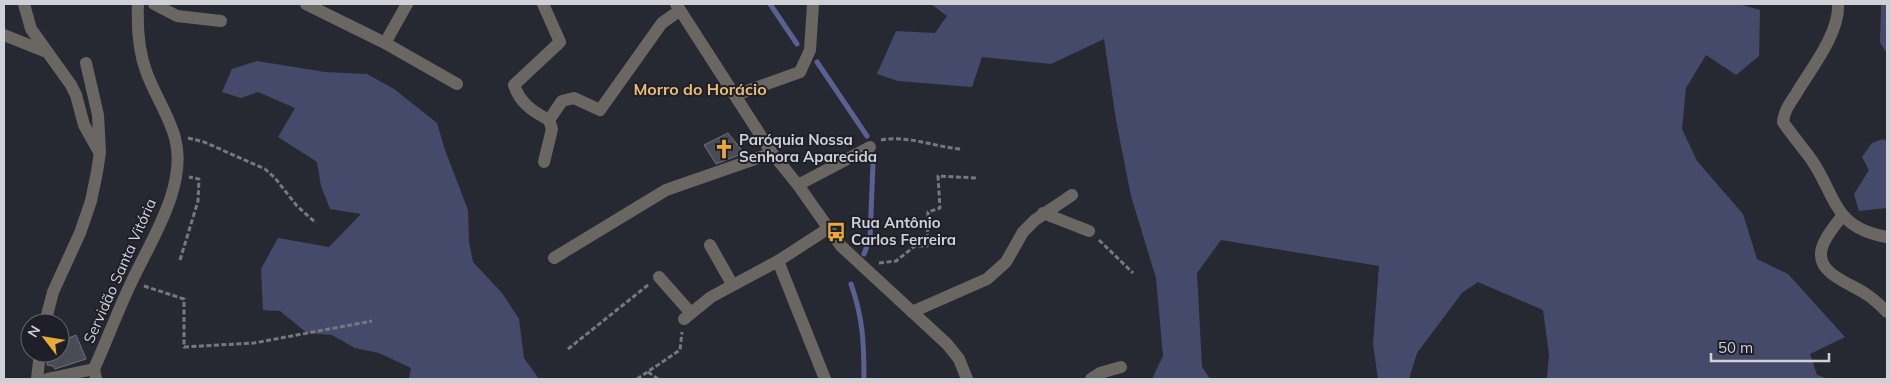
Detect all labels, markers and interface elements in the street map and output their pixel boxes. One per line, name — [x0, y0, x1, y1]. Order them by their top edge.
district label: Morro do Horácio — [633, 79, 767, 99]
place label: Paróquia Nossa Senhora Aparecida — [739, 130, 877, 166]
church icon: Paróquia Nossa Senhora Aparecida — [713, 138, 735, 160]
street label: Servidão Santa Vitória — [79, 195, 160, 346]
place label: Rua Antônio Carlos Ferreira — [851, 213, 956, 249]
bus stop icon: Rua Antônio Carlos Ferreira — [825, 221, 847, 243]
north arrow — [20, 313, 70, 363]
text: N — [23, 322, 44, 340]
scale bar — [1711, 330, 1828, 362]
text: 50 m — [1718, 338, 1753, 357]

